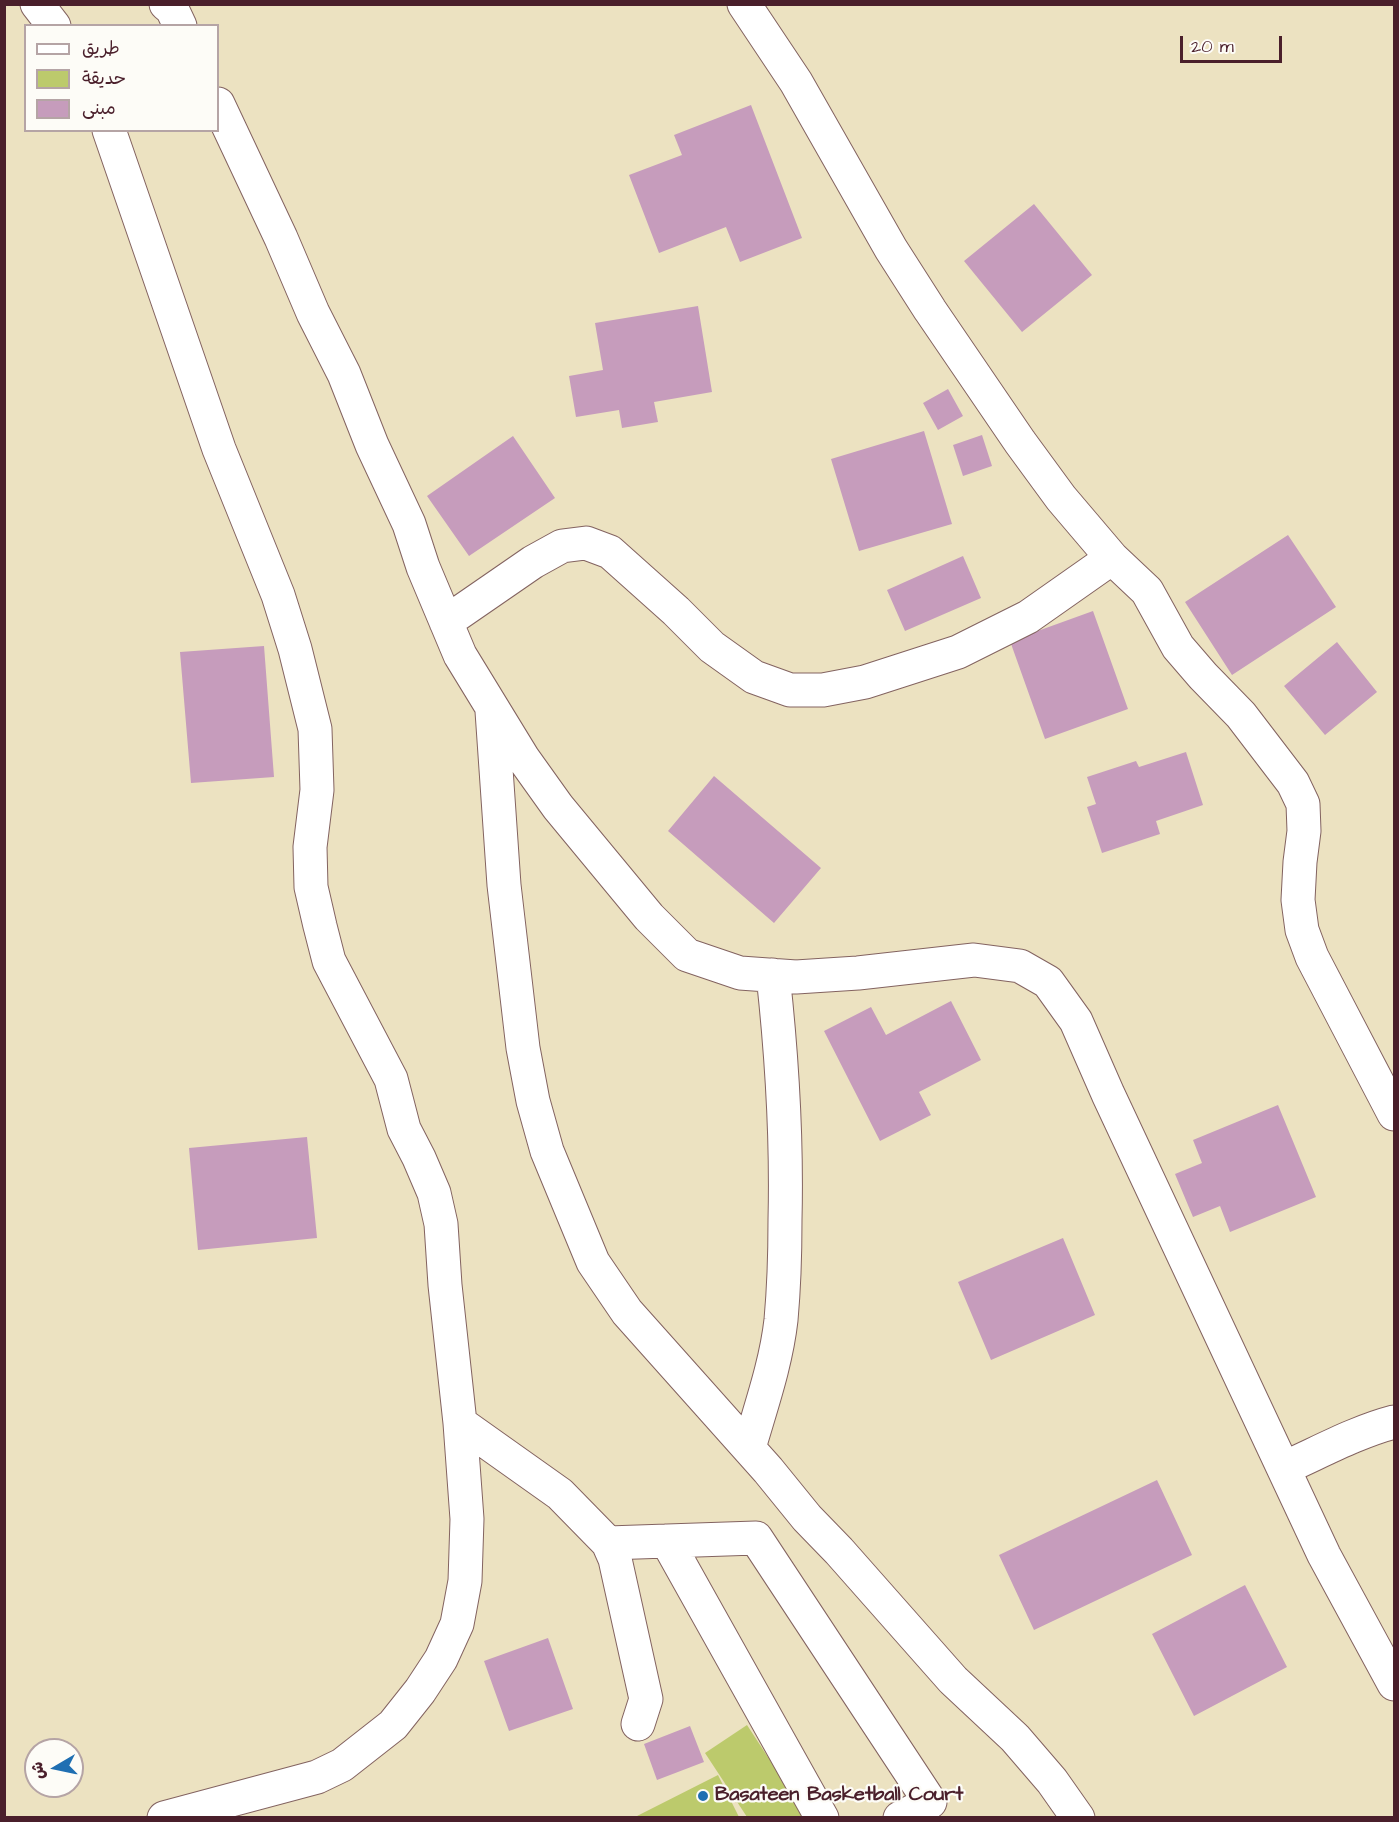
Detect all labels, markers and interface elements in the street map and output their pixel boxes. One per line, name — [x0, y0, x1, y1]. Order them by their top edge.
legend — [24, 24, 219, 132]
scale bar — [1183, 24, 1285, 62]
text: 20 m — [1191, 34, 1234, 59]
text: طريق — [82, 36, 120, 61]
text: حديقة — [82, 66, 126, 91]
text: مبنى — [82, 96, 116, 121]
north arrow — [24, 1738, 84, 1798]
text: ش — [26, 1760, 50, 1781]
place label: Basateen Basketball Court — [715, 1784, 963, 1808]
marker: Basateen Basketball Court — [696, 1789, 710, 1803]

